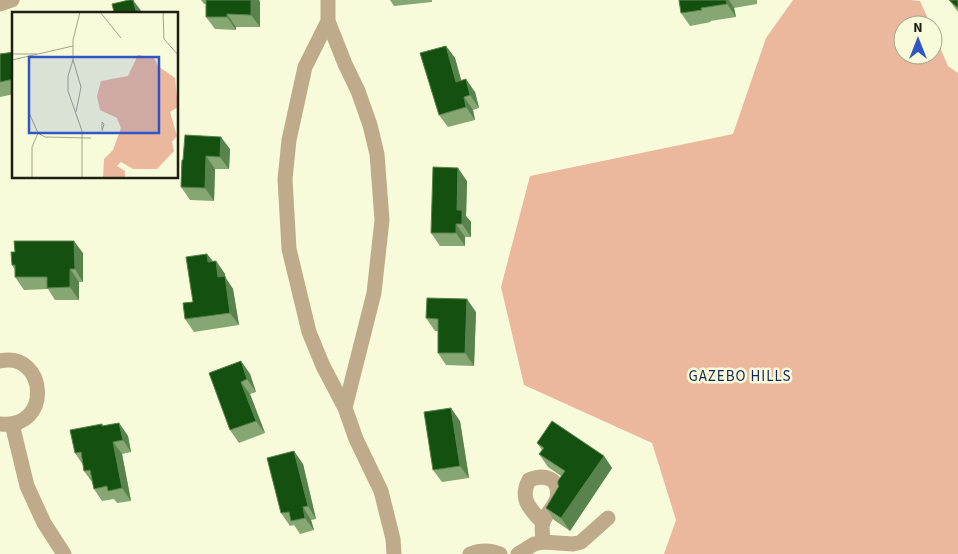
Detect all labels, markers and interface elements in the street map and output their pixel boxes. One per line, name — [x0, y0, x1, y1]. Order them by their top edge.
inset map — [12, 12, 179, 179]
north arrow — [893, 15, 943, 65]
text: N — [913, 18, 923, 38]
district label: GAZEBO HILLS — [689, 366, 791, 387]

